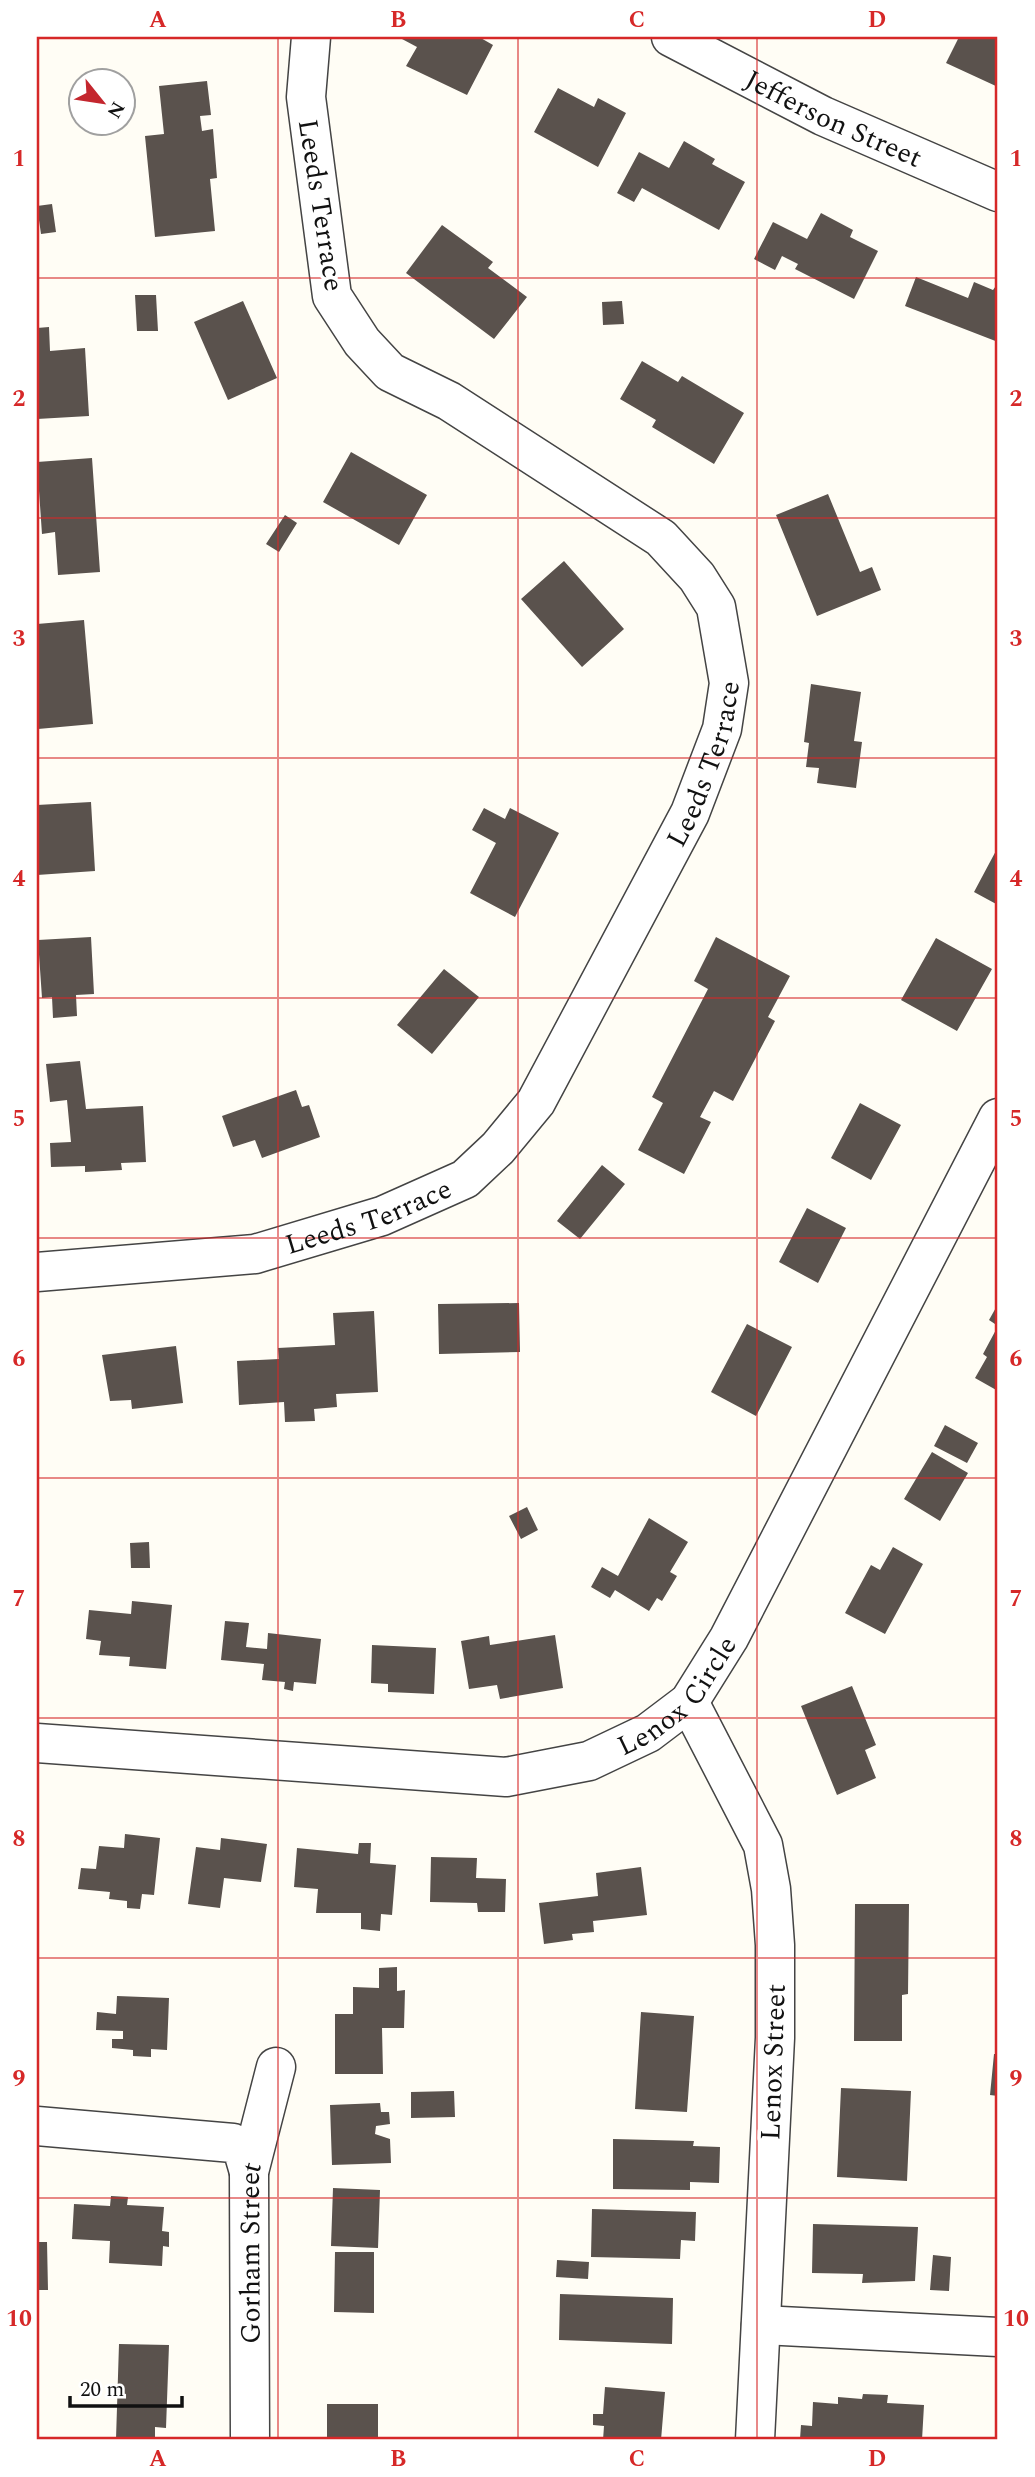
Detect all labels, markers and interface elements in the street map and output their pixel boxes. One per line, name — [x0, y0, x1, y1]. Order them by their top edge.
text: A — [149, 3, 167, 38]
text: B — [390, 3, 406, 38]
text: C — [629, 3, 645, 38]
text: D — [868, 3, 886, 38]
street label: Jefferson Street — [737, 59, 929, 180]
north arrow — [66, 66, 136, 136]
text: N — [99, 96, 132, 124]
street label: Leeds Terrace — [286, 116, 355, 294]
text: 1 — [13, 142, 25, 177]
text: 1 — [1010, 142, 1022, 177]
text: 2 — [13, 382, 26, 417]
text: 2 — [1010, 382, 1023, 417]
text: 3 — [13, 622, 26, 657]
text: 3 — [1010, 622, 1023, 657]
street label: Leeds Terrace — [656, 678, 752, 855]
text: 4 — [13, 862, 26, 897]
text: 4 — [1010, 862, 1023, 897]
text: 5 — [13, 1102, 25, 1137]
text: 5 — [1010, 1102, 1022, 1137]
street label: Leeds Terrace — [280, 1168, 459, 1267]
text: 6 — [13, 1342, 26, 1377]
text: 6 — [1010, 1342, 1023, 1377]
text: 7 — [13, 1582, 25, 1617]
text: 7 — [1010, 1582, 1022, 1617]
street label: Lenox Circle — [610, 1628, 748, 1768]
text: 8 — [13, 1822, 25, 1857]
text: 8 — [1010, 1822, 1022, 1857]
street label: Lenox Street — [749, 1983, 798, 2141]
text: 9 — [13, 2062, 26, 2097]
text: 9 — [1010, 2062, 1023, 2097]
street label: Gorham Street — [229, 2157, 274, 2344]
text: 10 — [6, 2302, 32, 2337]
text: 10 — [1003, 2302, 1029, 2337]
scale bar — [70, 2365, 182, 2409]
text: 20 m — [80, 2374, 124, 2406]
text: A — [149, 2442, 167, 2477]
text: B — [390, 2442, 406, 2477]
text: C — [629, 2442, 645, 2477]
text: D — [868, 2442, 886, 2477]

